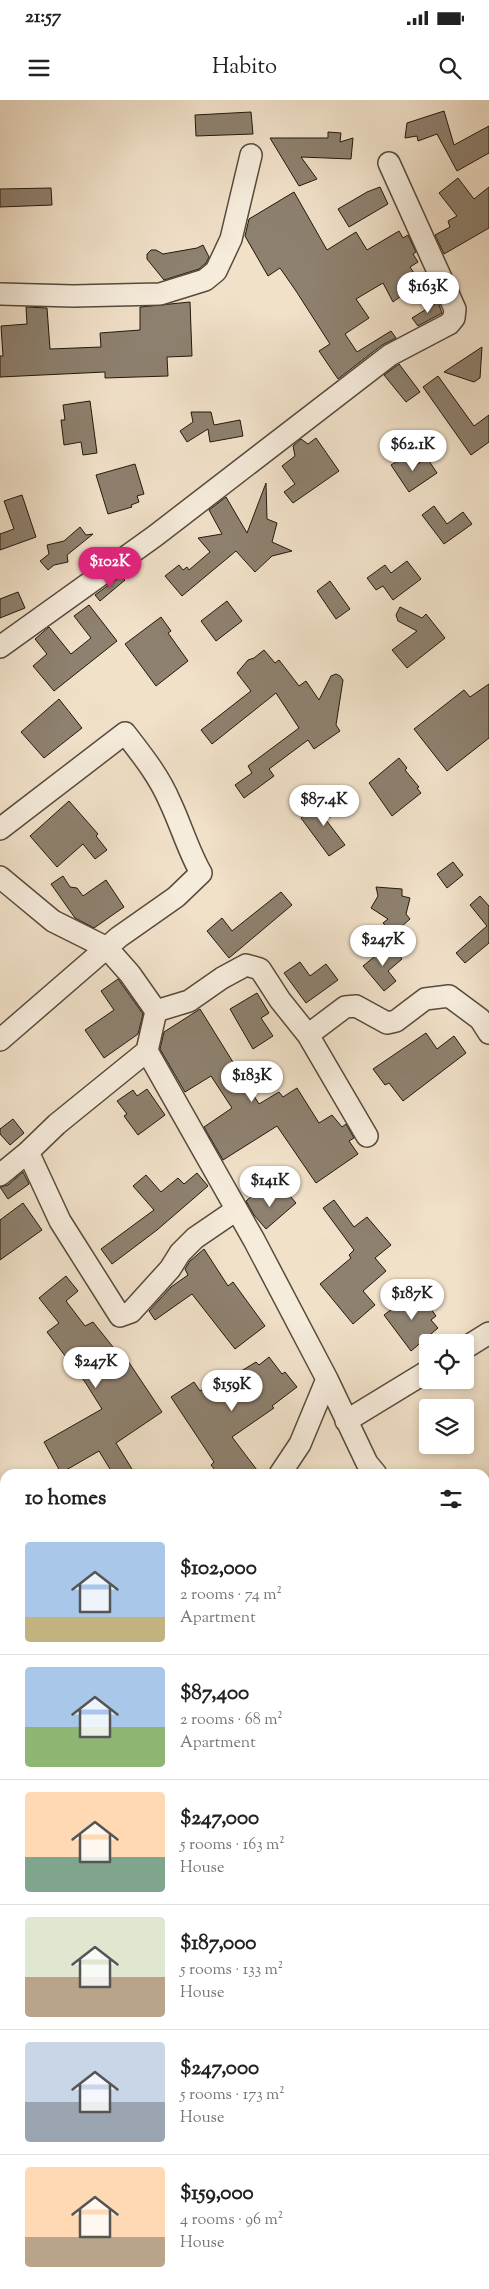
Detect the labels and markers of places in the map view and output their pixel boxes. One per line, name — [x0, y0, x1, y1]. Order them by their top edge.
pin: $163K — [393, 272, 463, 314]
pin: $62.1K — [372, 430, 454, 472]
pin: $102K — [75, 546, 145, 589]
pin: $87.4K — [283, 784, 365, 827]
pin: $247K — [348, 924, 418, 967]
pin: $183K — [217, 1060, 287, 1103]
pin: $141K — [235, 1166, 305, 1208]
pin: $187K — [377, 1278, 447, 1321]
pin: $247K — [61, 1346, 131, 1389]
pin: $159K — [197, 1370, 267, 1412]

